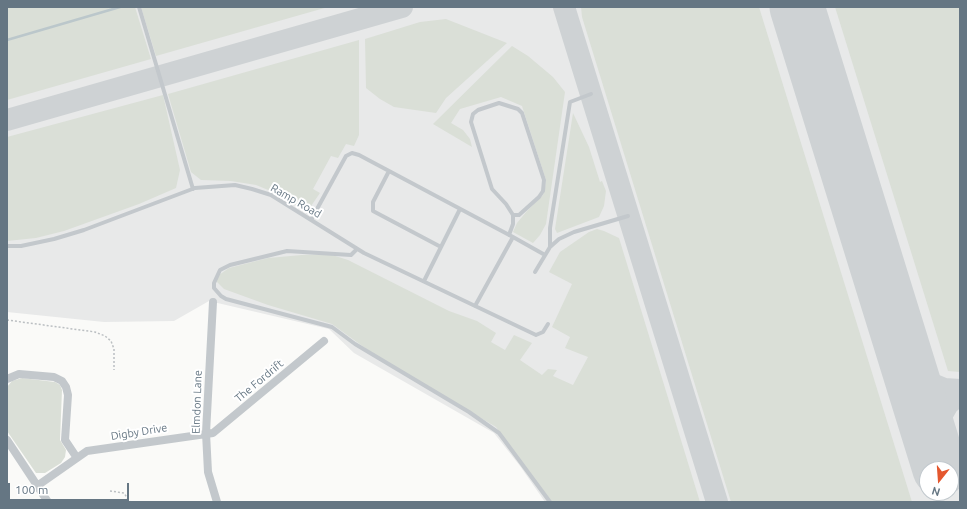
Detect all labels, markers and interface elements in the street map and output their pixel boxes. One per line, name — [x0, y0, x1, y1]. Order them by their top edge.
street label: Ramp Road — [268, 181, 324, 221]
street label: The Fordrift — [232, 357, 286, 405]
street label: Elmdon Lane — [189, 370, 205, 434]
street label: Digby Drive — [110, 421, 168, 443]
north arrow — [919, 461, 959, 501]
scale bar — [10, 475, 131, 501]
text: 100 m — [15, 483, 48, 496]
text: N — [930, 485, 941, 498]

